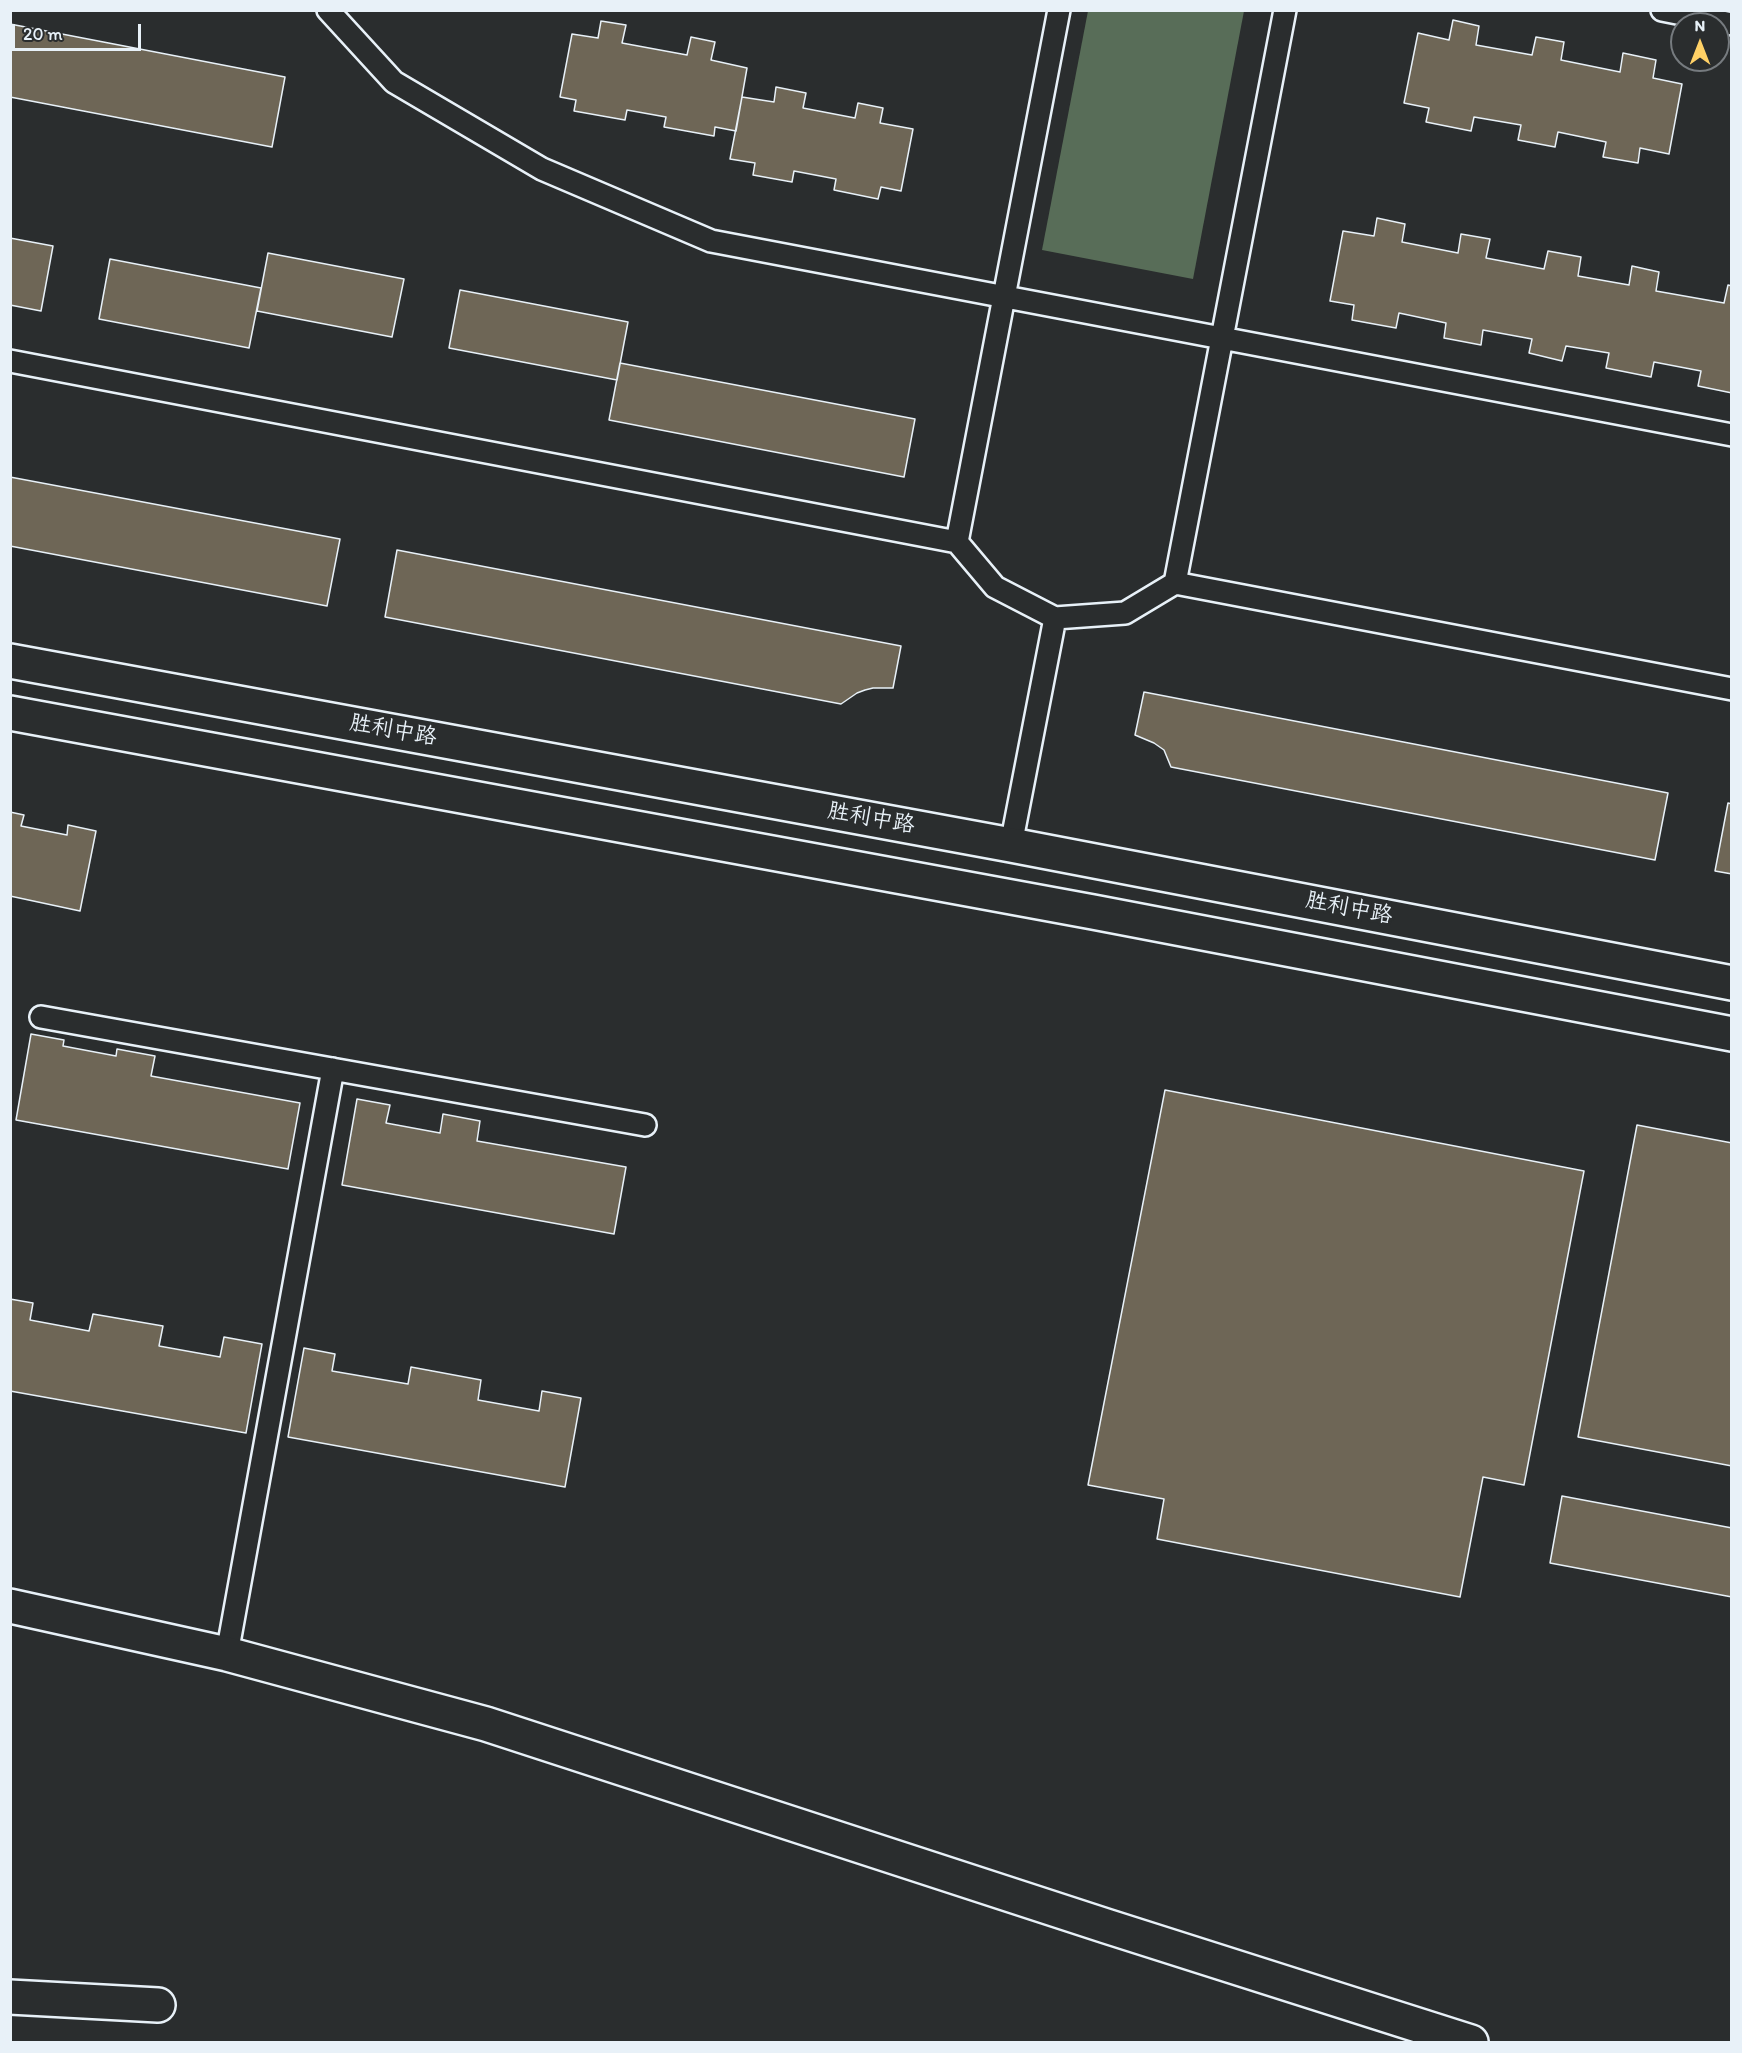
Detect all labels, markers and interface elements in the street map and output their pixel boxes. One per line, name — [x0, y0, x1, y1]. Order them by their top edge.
scale bar — [15, 12, 144, 50]
north arrow — [1670, 12, 1730, 72]
text: N — [1695, 16, 1705, 35]
text: 20 m — [23, 23, 63, 45]
street label: 胜利中路 — [347, 710, 439, 752]
street label: 胜利中路 — [825, 798, 917, 840]
street label: 胜利中路 — [1303, 888, 1395, 930]

